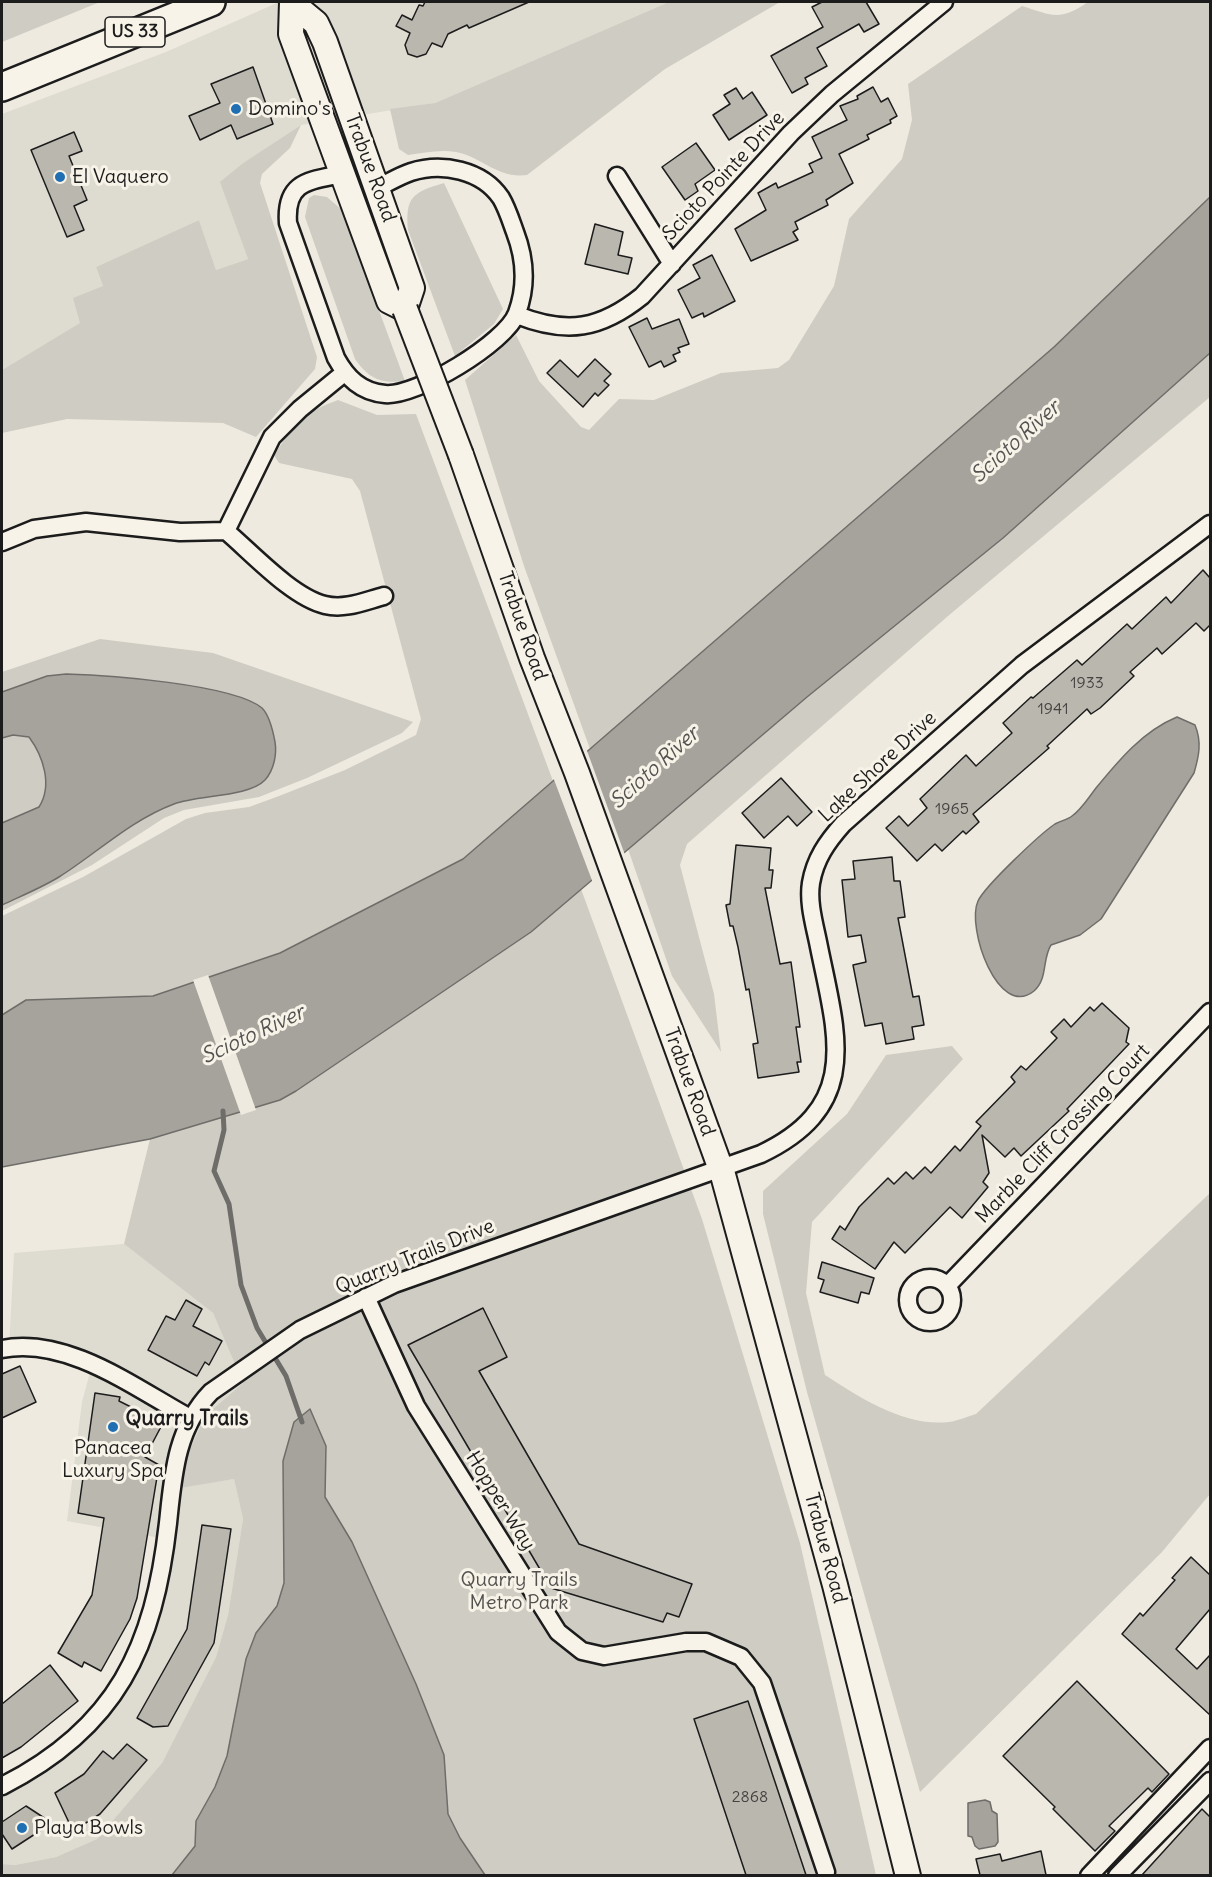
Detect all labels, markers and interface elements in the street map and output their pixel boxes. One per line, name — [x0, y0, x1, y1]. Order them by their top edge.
road number: US 33 — [105, 17, 165, 47]
place label: Domino's — [248, 97, 331, 121]
marker: Domino's — [229, 102, 243, 116]
street label: Scioto Pointe Drive — [658, 106, 790, 246]
street label: Trabue Road — [339, 111, 401, 225]
place label: El Vaquero — [72, 165, 169, 189]
marker: El Vaquero — [53, 170, 67, 184]
water label: Scioto River — [966, 396, 1066, 488]
street label: Trabue Road — [492, 568, 552, 684]
house number: 1933 — [1070, 673, 1104, 693]
house number: 1941 — [1038, 699, 1068, 719]
street label: Lake Shore Drive — [814, 706, 942, 828]
water label: Scioto River — [605, 722, 705, 814]
house number: 1965 — [935, 799, 969, 819]
water label: Scioto River — [197, 1000, 309, 1070]
street label: Trabue Road — [658, 1025, 720, 1139]
street label: Marble Cliff Crossing Court — [971, 1039, 1155, 1229]
street label: Quarry Trails Drive — [332, 1214, 498, 1300]
district label: Quarry Trails — [126, 1406, 248, 1432]
marker: Panacea Luxury Spa — [106, 1420, 120, 1434]
place label: Panacea Luxury Spa — [62, 1436, 164, 1483]
street label: Hopper Way — [460, 1447, 540, 1555]
street label: Trabue Road — [799, 1490, 851, 1606]
park label: Quarry Trails Metro Park — [460, 1568, 578, 1615]
house number: 2868 — [732, 1787, 768, 1807]
place label: Playa Bowls — [34, 1816, 143, 1840]
marker: Playa Bowls — [15, 1821, 29, 1835]

